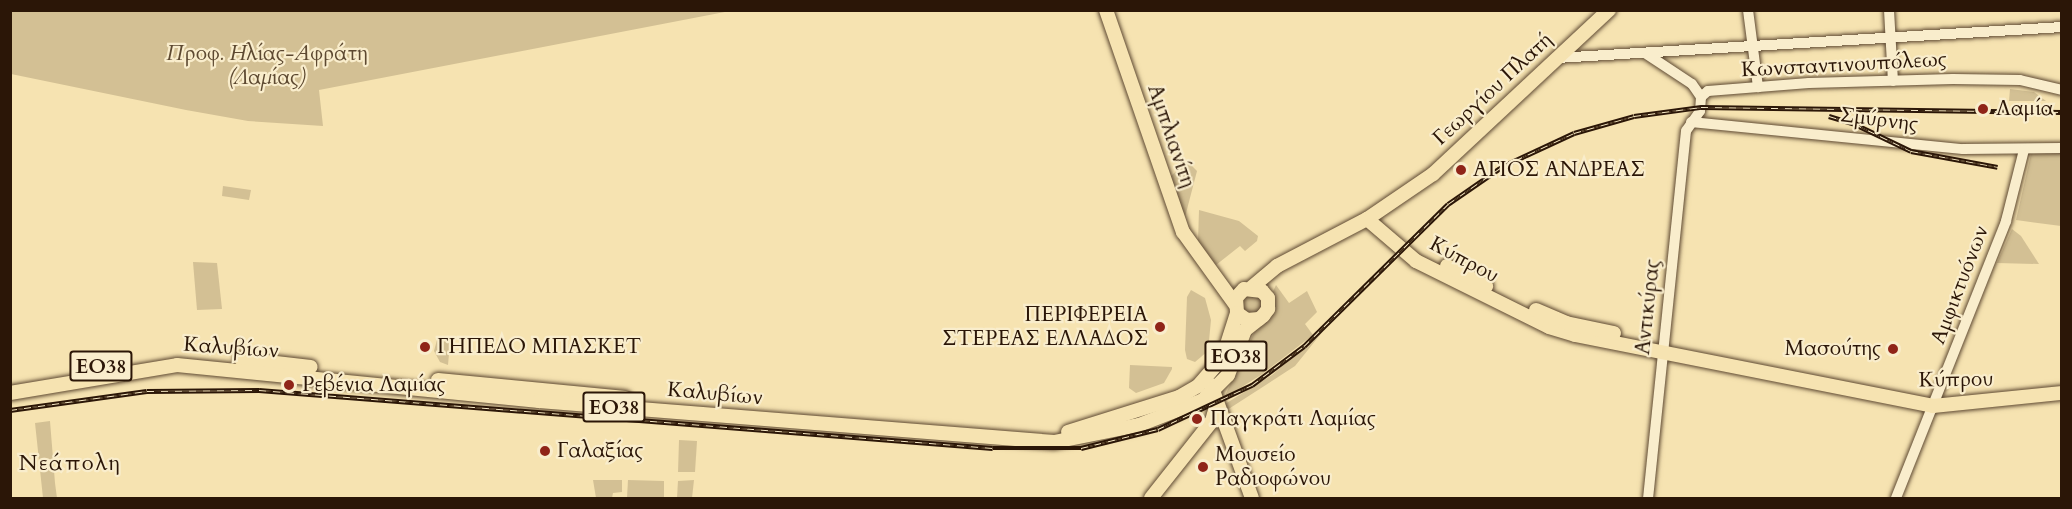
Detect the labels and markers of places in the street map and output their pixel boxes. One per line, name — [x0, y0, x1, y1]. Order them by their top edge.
place label: Λαμία — [1996, 96, 2053, 122]
marker: Λαμία — [1974, 100, 1992, 118]
place label: ΑΓΙΟΣ ΑΝΔΡΕΑΣ — [1473, 157, 1645, 183]
marker: ΑΓΙΟΣ ΑΝΔΡΕΑΣ — [1454, 163, 1468, 177]
place label: ΠΕΡΙΦΕΡΕΙΑ ΣΤΕΡΕΑΣ ΕΛΛΑΔΟΣ — [942, 302, 1148, 352]
marker: ΠΕΡΙΦΕΡΕΙΑ ΣΤΕΡΕΑΣ ΕΛΛΑΔΟΣ — [1153, 320, 1167, 334]
place label: ΓΗΠΕΔΟ ΜΠΑΣΚΕΤ — [437, 334, 641, 360]
place label: Μασούτης — [1785, 336, 1881, 362]
marker: ΓΗΠΕΔΟ ΜΠΑΣΚΕΤ — [418, 340, 432, 354]
marker: Μασούτης — [1886, 342, 1900, 356]
place label: Ρεβένια Λαμίας — [302, 372, 446, 398]
marker: Ρεβένια Λαμίας — [280, 376, 298, 394]
place label: Παγκράτι Λαμίας — [1210, 406, 1376, 432]
marker: Παγκράτι Λαμίας — [1188, 410, 1206, 428]
place label: Γαλαξίας — [557, 438, 643, 464]
place label: Μουσείο Ραδιοφώνου — [1215, 442, 1331, 492]
marker: Γαλαξίας — [538, 444, 552, 458]
marker: Μουσείο Ραδιοφώνου — [1196, 460, 1210, 474]

